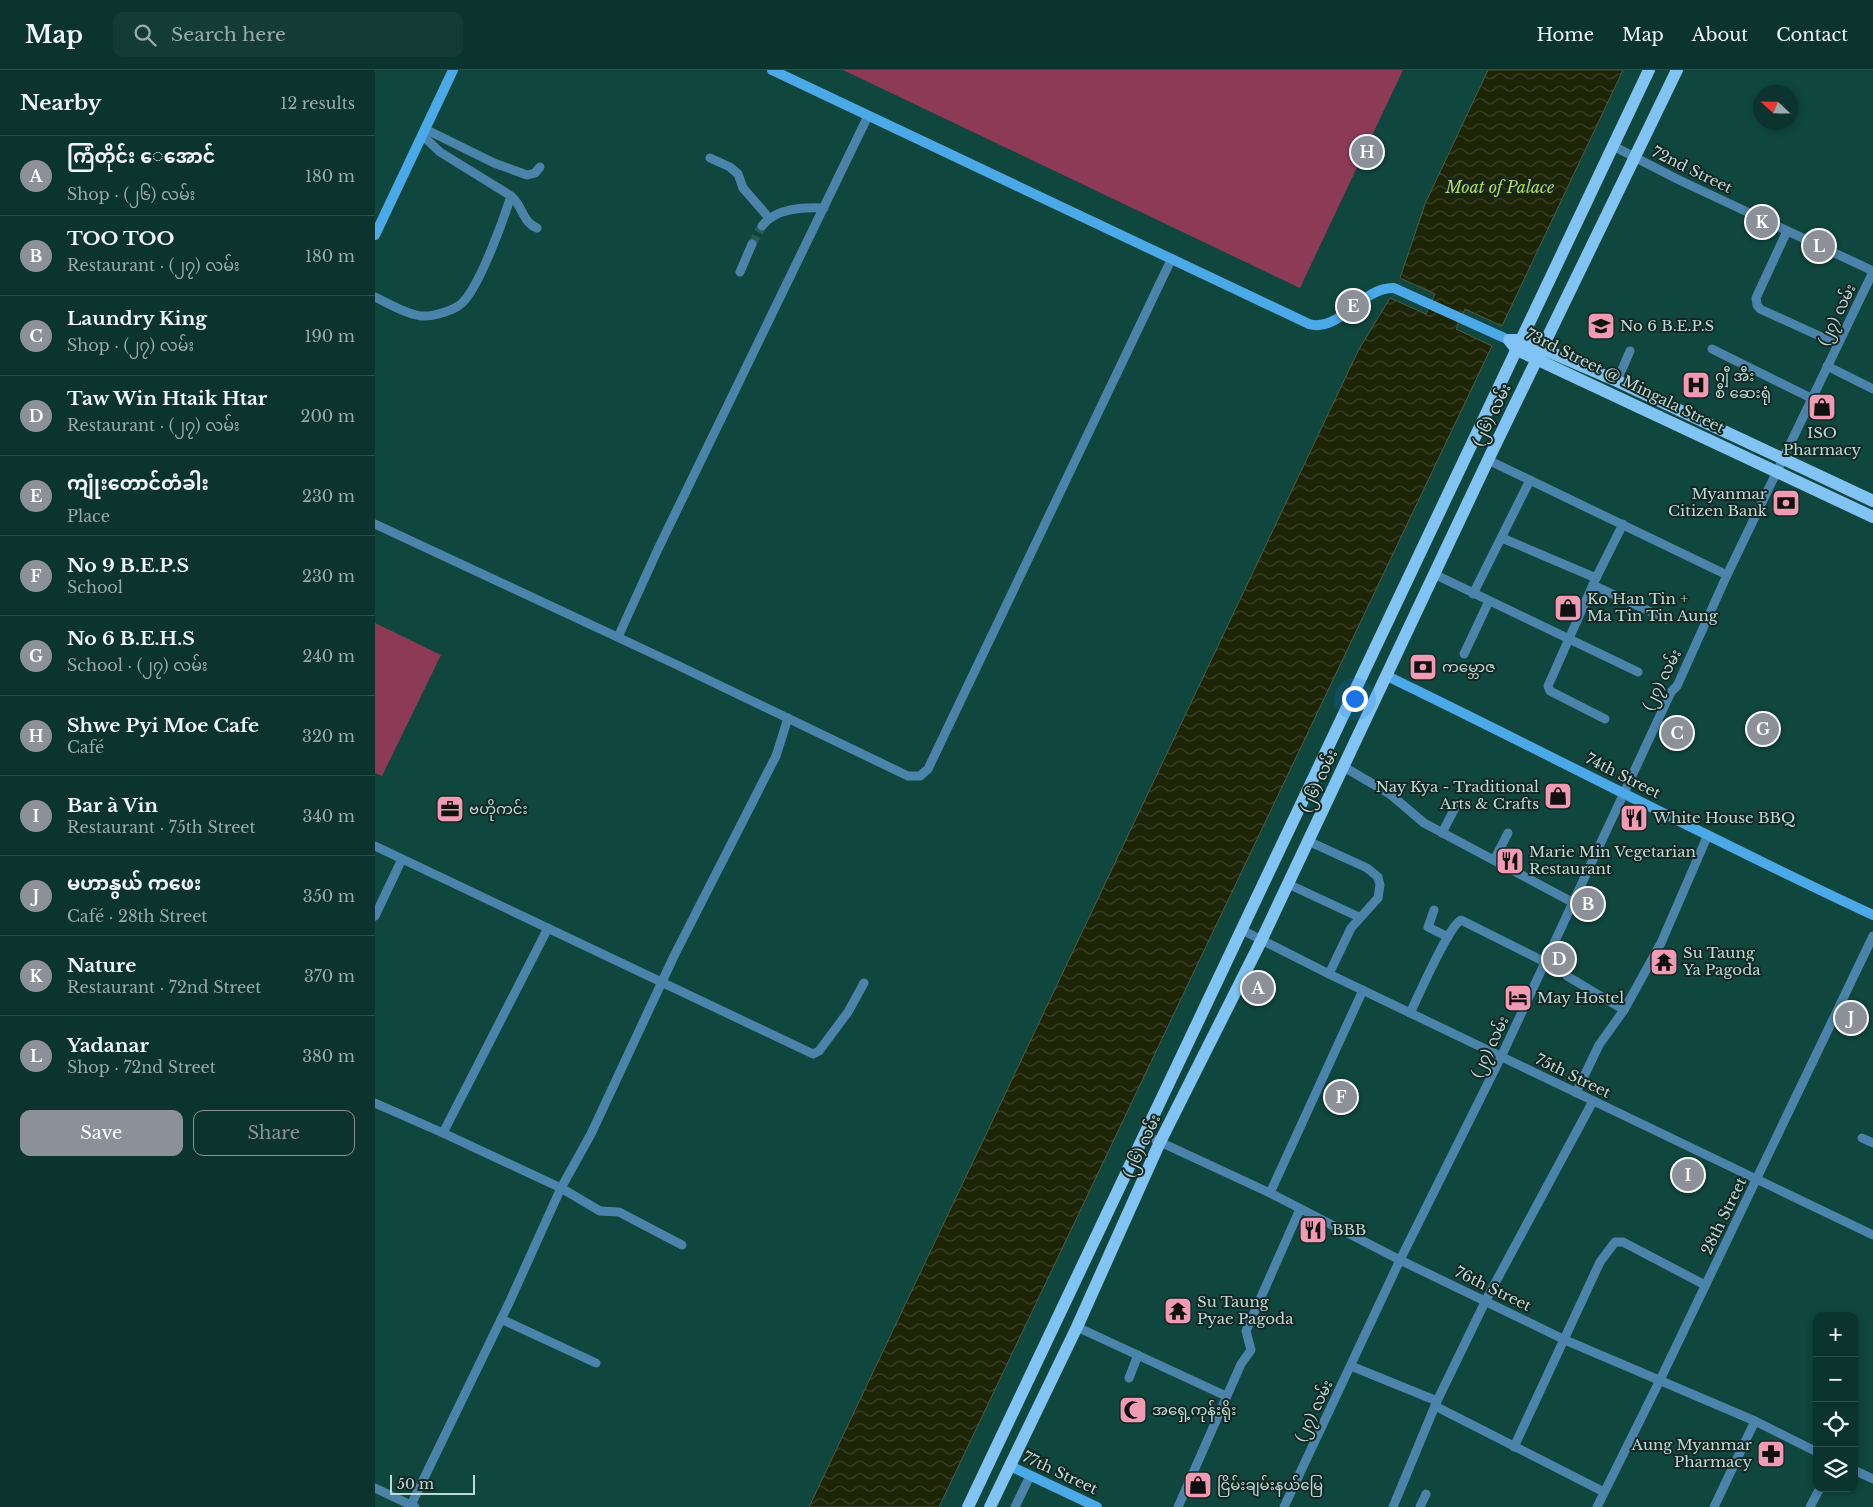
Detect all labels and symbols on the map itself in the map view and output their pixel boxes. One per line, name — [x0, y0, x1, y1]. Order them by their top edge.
north arrow — [1753, 85, 1798, 130]
pin: H — [1351, 133, 1383, 171]
street label: 72nd Street — [1649, 142, 1736, 197]
water label: Moat of Palace — [1445, 177, 1555, 197]
pin: K — [1746, 203, 1778, 241]
pin: L — [1803, 227, 1835, 265]
street label: (၂၇) လမ်း — [1813, 281, 1862, 350]
pin: E — [1337, 287, 1369, 325]
school or university icon: No 6 B.E.P.S — [1586, 311, 1616, 341]
place label: No 6 B.E.P.S — [1620, 316, 1714, 335]
street label: 73rd Street @ Mingala Street — [1523, 324, 1728, 437]
place label: ဂျီ အီး စီ ဆေးရုံ — [1715, 366, 1771, 405]
hospital icon: ဂျီ အီး စီ ဆေးရုံ — [1681, 370, 1711, 400]
street label: (၂၆) လမ်း — [1468, 380, 1518, 451]
shop icon: ISO Pharmacy — [1807, 392, 1837, 422]
place label: ISO Pharmacy — [1783, 423, 1861, 459]
place label: Myanmar Citizen Bank — [1668, 484, 1768, 520]
bank icon: Myanmar Citizen Bank — [1771, 488, 1801, 518]
place label: Ko Han Tin + Ma Tin Tin Aung — [1587, 589, 1719, 625]
shop icon: Ko Han Tin + Ma Tin Tin Aung — [1553, 593, 1583, 623]
street label: (၂၇) လမ်း — [1638, 646, 1688, 715]
bank icon: ကမ္ဘောဇ — [1408, 652, 1438, 682]
place label: ကမ္ဘောဇ — [1442, 657, 1495, 679]
your location — [1342, 686, 1368, 712]
pin: G — [1747, 710, 1779, 748]
pin: C — [1661, 714, 1693, 752]
street label: (၂၆) လမ်း — [1296, 746, 1344, 817]
street label: 74th Street — [1583, 749, 1664, 803]
place label: Nay Kya - Traditional Arts & Crafts — [1376, 777, 1539, 813]
shop icon: Nay Kya - Traditional Arts & Crafts — [1543, 781, 1573, 811]
office icon: ဗဟိုကင်း — [435, 794, 465, 824]
place label: ဗဟိုကင်း — [469, 799, 528, 821]
restaurant icon: White House BBQ — [1619, 803, 1649, 833]
place label: White House BBQ — [1652, 808, 1795, 827]
place label: Marie Min Vegetarian Restaurant — [1529, 842, 1696, 878]
restaurant icon: Marie Min Vegetarian Restaurant — [1495, 846, 1525, 876]
pin: B — [1572, 885, 1604, 923]
pin: D — [1543, 940, 1575, 978]
place label: Su Taung Ya Pagoda — [1682, 943, 1761, 979]
temple icon: Su Taung Ya Pagoda — [1649, 947, 1679, 977]
pin: A — [1242, 969, 1274, 1007]
hotel icon: May Hostel — [1503, 983, 1533, 1013]
place label: May Hostel — [1537, 988, 1624, 1007]
pin: J — [1835, 999, 1867, 1037]
street label: (၂၇) လမ်း — [1466, 1013, 1515, 1082]
street label: 75th Street — [1533, 1049, 1614, 1102]
pin: F — [1325, 1078, 1357, 1116]
street label: (၂၆) လမ်း — [1119, 1111, 1167, 1182]
pin: I — [1672, 1156, 1704, 1194]
street label: 28th Street — [1697, 1174, 1751, 1258]
restaurant icon: BBB — [1298, 1215, 1328, 1245]
place label: BBB — [1332, 1220, 1366, 1239]
street label: 76th Street — [1452, 1262, 1535, 1315]
place label: Su Taung Pyae Pagoda — [1197, 1292, 1294, 1328]
temple icon: Su Taung Pyae Pagoda — [1163, 1296, 1193, 1326]
street label: (၂၇) လမ်း — [1290, 1377, 1339, 1446]
mosque icon: အရှေ့ကုန်းရိုး — [1118, 1395, 1148, 1425]
place label: အရှေ့ကုန်းရိုး — [1152, 1400, 1236, 1422]
place label: Aung Myanmar Pharmacy — [1631, 1435, 1753, 1471]
pharmacy icon: Aung Myanmar Pharmacy — [1756, 1439, 1786, 1469]
street label: 77th Street — [1020, 1447, 1101, 1498]
shop icon: ငြိမ်းချမ်း‌နယ်မြေ — [1183, 1470, 1213, 1500]
scale bar — [390, 1472, 475, 1495]
place label: ငြိမ်းချမ်း‌နယ်မြေ — [1217, 1475, 1323, 1497]

